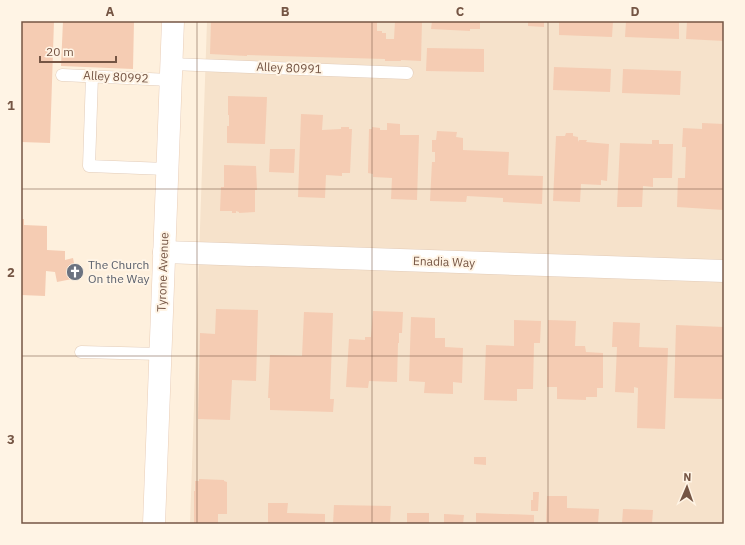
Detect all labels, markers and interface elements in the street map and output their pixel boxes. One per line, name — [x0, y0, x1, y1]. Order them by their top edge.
text: A — [106, 3, 115, 20]
text: B — [281, 3, 290, 20]
text: C — [456, 3, 465, 20]
text: D — [630, 3, 640, 20]
scale bar — [40, 38, 116, 64]
text: 20 m — [46, 44, 74, 59]
street label: Alley 80991 — [256, 59, 322, 76]
street label: Alley 80992 — [83, 67, 149, 86]
text: 1 — [7, 97, 15, 114]
street label: Tyrone Avenue — [154, 231, 171, 312]
street label: Enadia Way — [413, 253, 475, 270]
place label: The Church On the Way — [88, 257, 150, 286]
church icon: The Church On the Way — [65, 262, 85, 282]
text: 2 — [7, 264, 15, 281]
text: 3 — [7, 431, 15, 448]
north arrow — [667, 467, 707, 507]
text: N — [683, 470, 692, 484]

